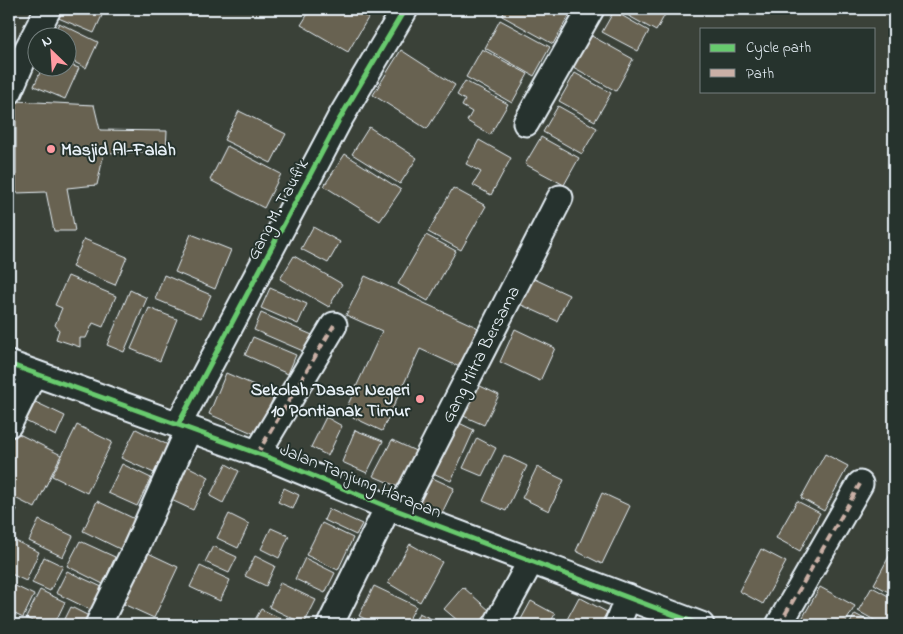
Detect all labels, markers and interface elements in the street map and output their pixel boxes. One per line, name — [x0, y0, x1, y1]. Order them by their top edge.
north arrow — [28, 28, 78, 78]
legend — [700, 28, 876, 92]
text: N — [38, 30, 56, 53]
text: Cycle path — [746, 37, 811, 60]
text: Path — [746, 63, 774, 85]
place label: Masjid Al-Falah — [61, 138, 176, 164]
marker: Masjid Al-Falah — [45, 143, 57, 155]
street label: Gang M. Taufik — [241, 155, 317, 266]
street label: Gang Mitra Bersama — [436, 282, 528, 428]
place label: Sekolah Dasar Negeri 10 Pontianak Timur — [251, 378, 410, 425]
marker: Sekolah Dasar Negeri 10 Pontianak Timur — [414, 393, 426, 405]
street label: Jalan Tanjung Harapan — [275, 437, 445, 527]

